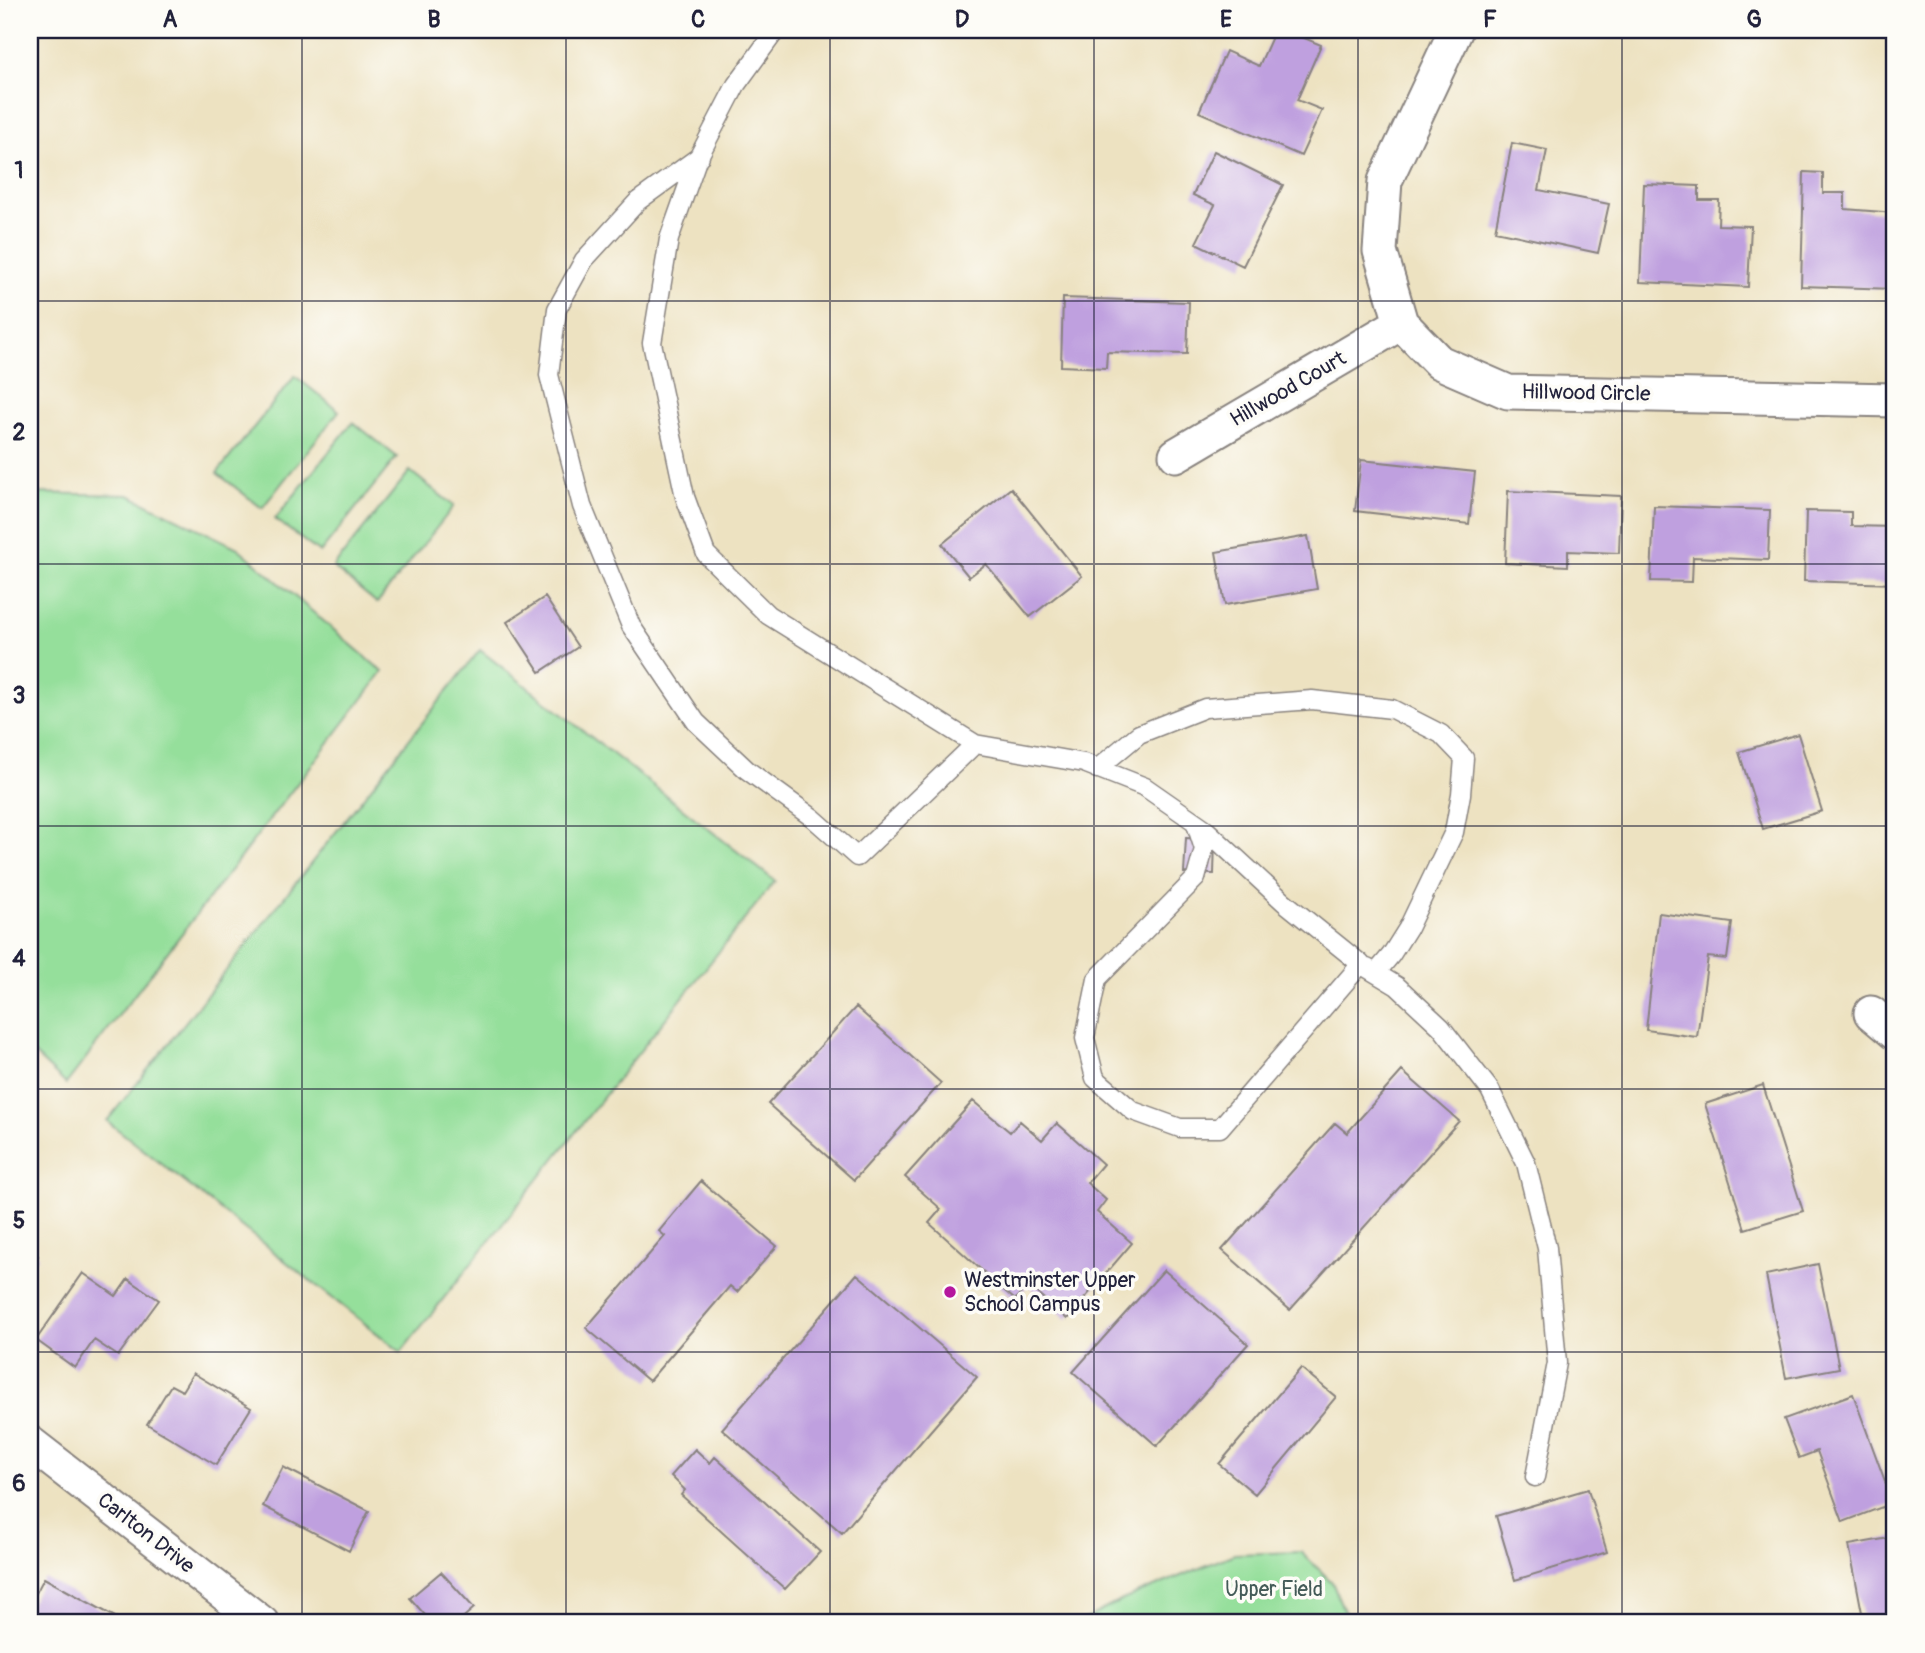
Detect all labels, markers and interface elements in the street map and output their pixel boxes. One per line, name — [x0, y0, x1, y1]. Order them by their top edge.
text: A — [163, 5, 178, 34]
text: B — [427, 5, 441, 34]
text: C — [691, 5, 705, 34]
text: D — [955, 5, 969, 34]
text: E — [1220, 5, 1232, 34]
text: F — [1483, 5, 1497, 34]
text: G — [1746, 5, 1762, 34]
text: 1 — [15, 156, 24, 185]
street label: Hillwood Court — [1225, 345, 1351, 433]
street label: Hillwood Circle — [1521, 378, 1651, 408]
text: 2 — [13, 418, 26, 447]
text: 3 — [13, 681, 25, 710]
text: 4 — [12, 944, 26, 973]
text: 5 — [13, 1206, 25, 1235]
place label: Westminster Upper School Campus — [964, 1267, 1136, 1318]
marker: Westminster Upper School Campus — [942, 1284, 958, 1300]
text: 6 — [12, 1469, 26, 1498]
street label: Carlton Drive — [92, 1487, 201, 1580]
park label: Upper Field — [1225, 1576, 1323, 1603]

